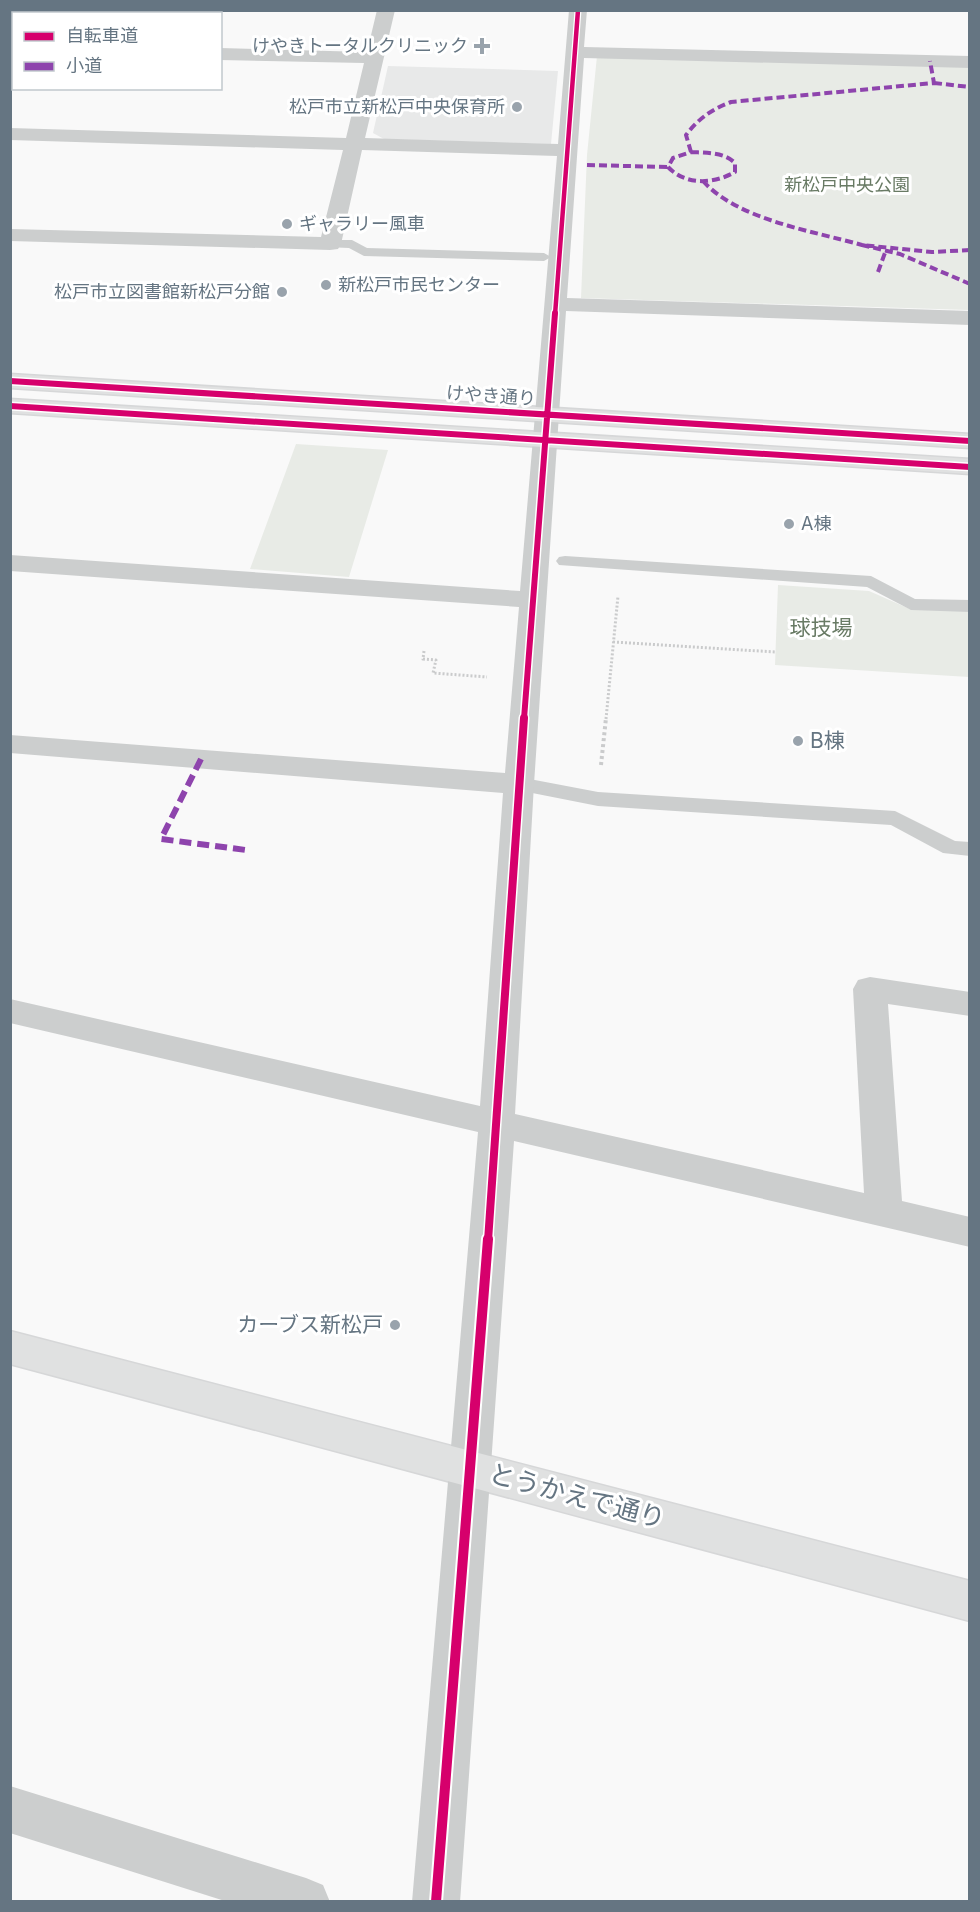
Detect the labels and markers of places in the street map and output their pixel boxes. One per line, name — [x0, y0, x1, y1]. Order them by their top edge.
place label: けやきトータルクリニック — [252, 35, 468, 56]
marker: けやきトータルクリニック — [473, 37, 491, 55]
place label: 松戸市立新松戸中央保育所 — [289, 96, 505, 117]
marker: 松戸市立新松戸中央保育所 — [510, 100, 524, 114]
place label: ギャラリー風車 — [299, 213, 425, 234]
marker: ギャラリー風車 — [280, 217, 294, 231]
place label: 新松戸市民センター — [338, 274, 500, 295]
marker: 新松戸市民センター — [319, 278, 333, 292]
place label: 松戸市立図書館新松戸分館 — [54, 281, 270, 302]
marker: 松戸市立図書館新松戸分館 — [275, 285, 289, 299]
place label: A棟 — [801, 513, 831, 534]
marker: A棟 — [782, 517, 796, 531]
place label: B棟 — [810, 728, 845, 753]
marker: B棟 — [791, 734, 805, 748]
place label: カーブス新松戸 — [237, 1312, 383, 1337]
marker: カーブス新松戸 — [388, 1318, 402, 1332]

